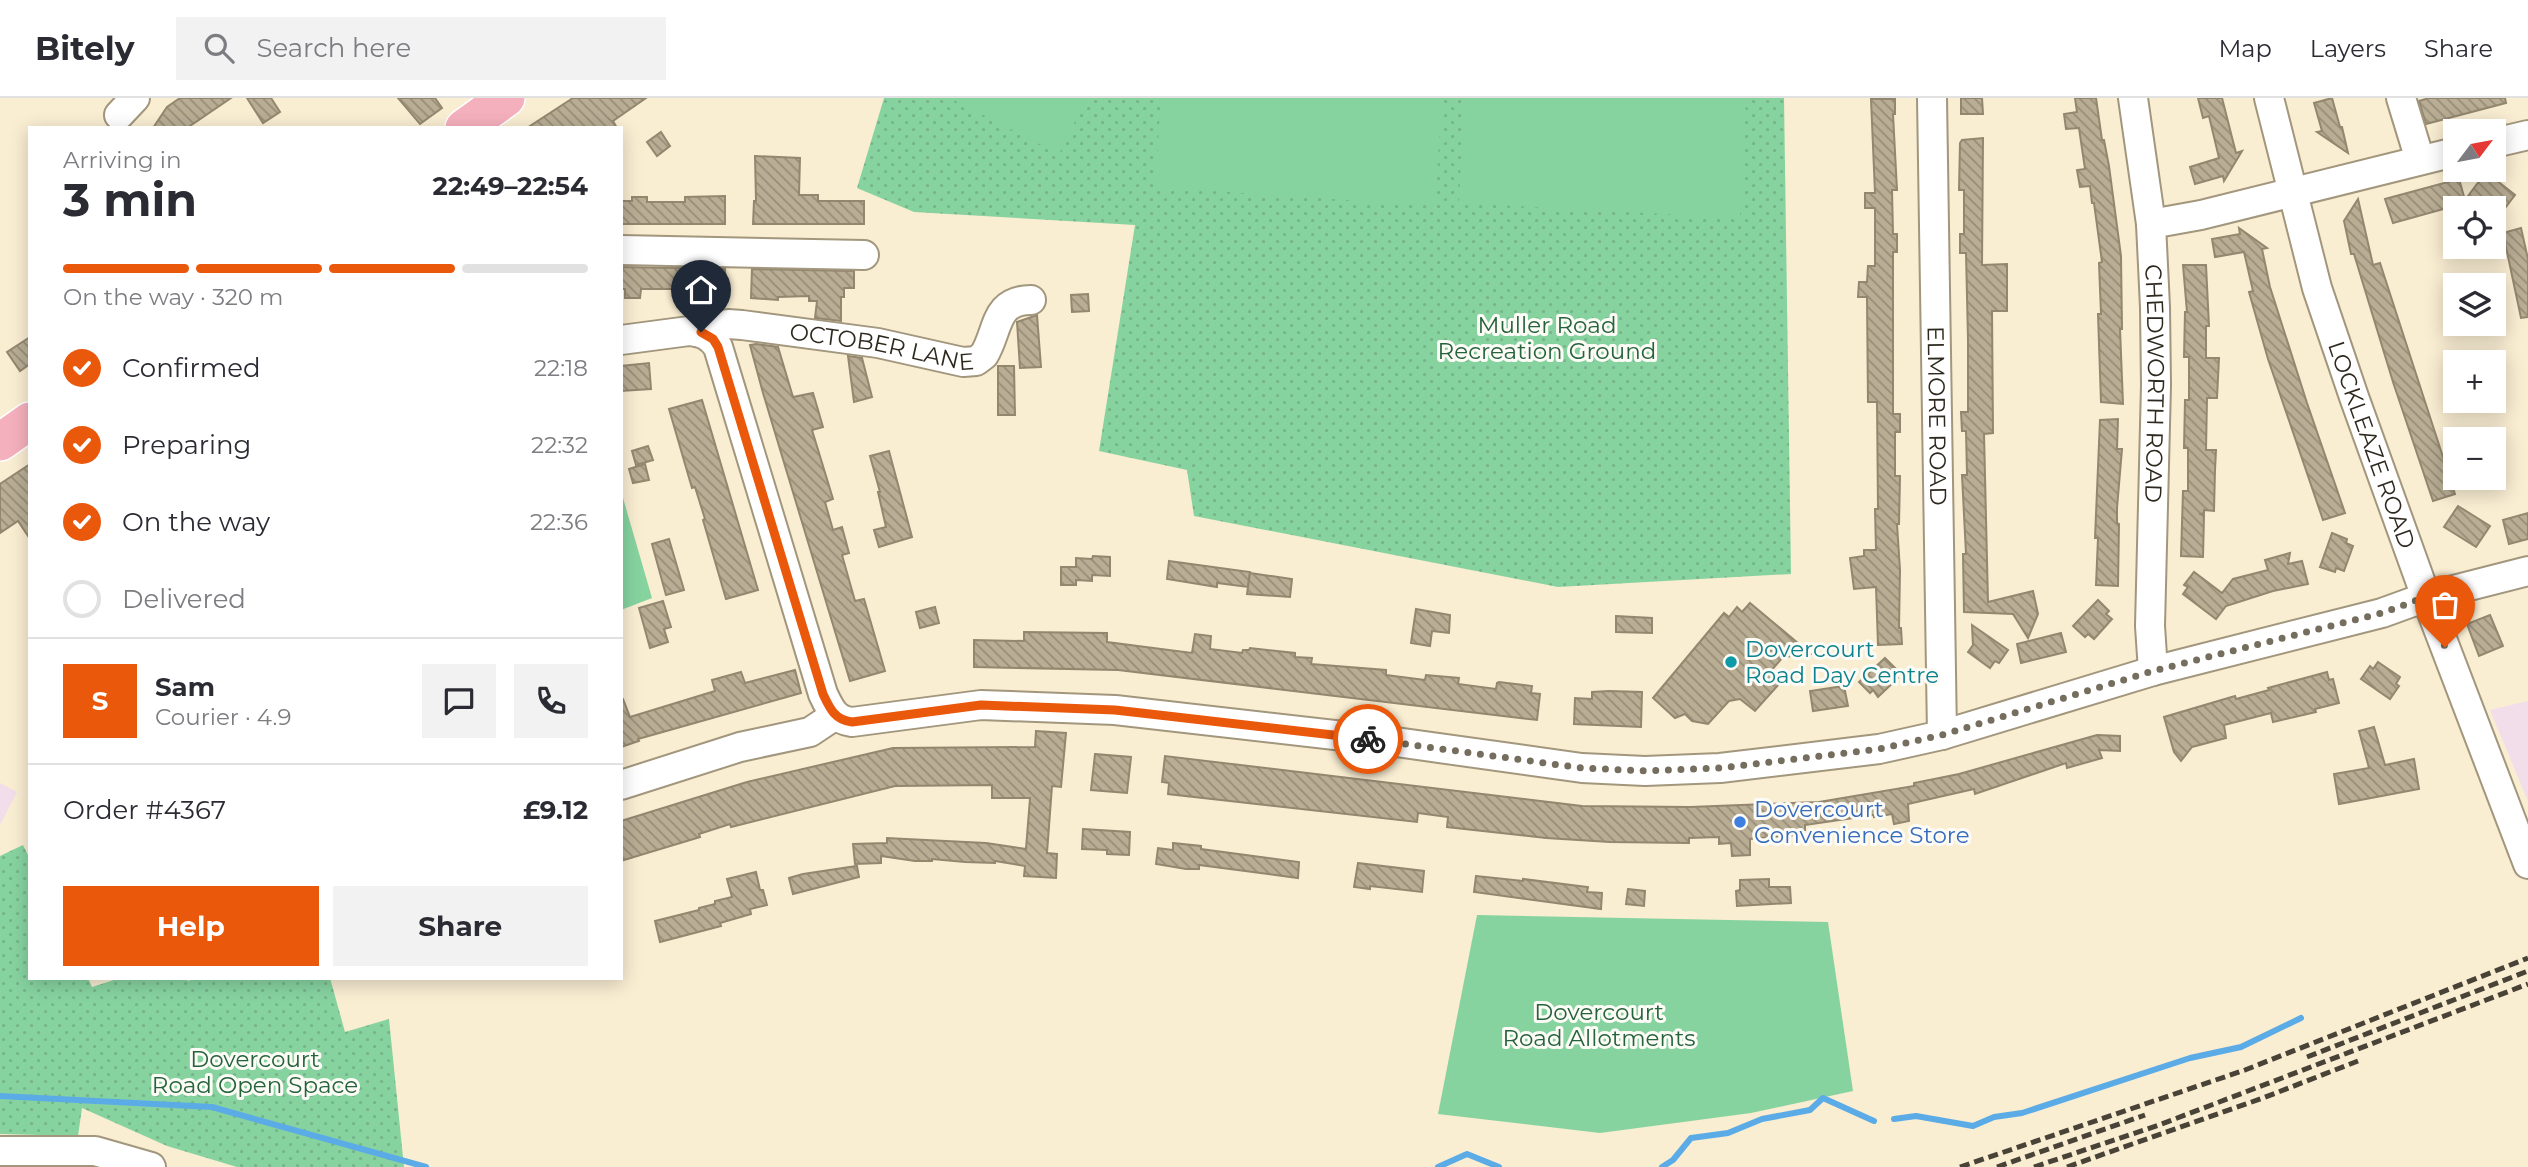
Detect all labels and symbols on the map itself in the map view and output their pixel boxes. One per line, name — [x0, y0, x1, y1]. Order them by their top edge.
north arrow — [2443, 119, 2506, 182]
pin — [671, 260, 731, 332]
street label: CHEDWORTH ROAD — [2139, 264, 2170, 503]
park label: Muller Road Recreation Ground — [1438, 311, 1656, 365]
street label: OCTOBER LANE — [788, 317, 975, 376]
street label: ELMORE ROAD — [1922, 326, 1952, 506]
street label: LOCKLEAZE ROAD — [2322, 337, 2421, 552]
pin — [2415, 575, 2475, 647]
place label: Dovercourt Road Day Centre — [1745, 635, 1939, 689]
marker: Dovercourt Road Day Centre — [1723, 654, 1739, 670]
courier — [1333, 704, 1403, 774]
place label: Dovercourt Convenience Store — [1754, 795, 1970, 849]
marker: Dovercourt Convenience Store — [1732, 814, 1748, 830]
park label: Dovercourt Road Allotments — [1502, 998, 1696, 1052]
park label: Dovercourt Road Open Space — [152, 1045, 358, 1099]

